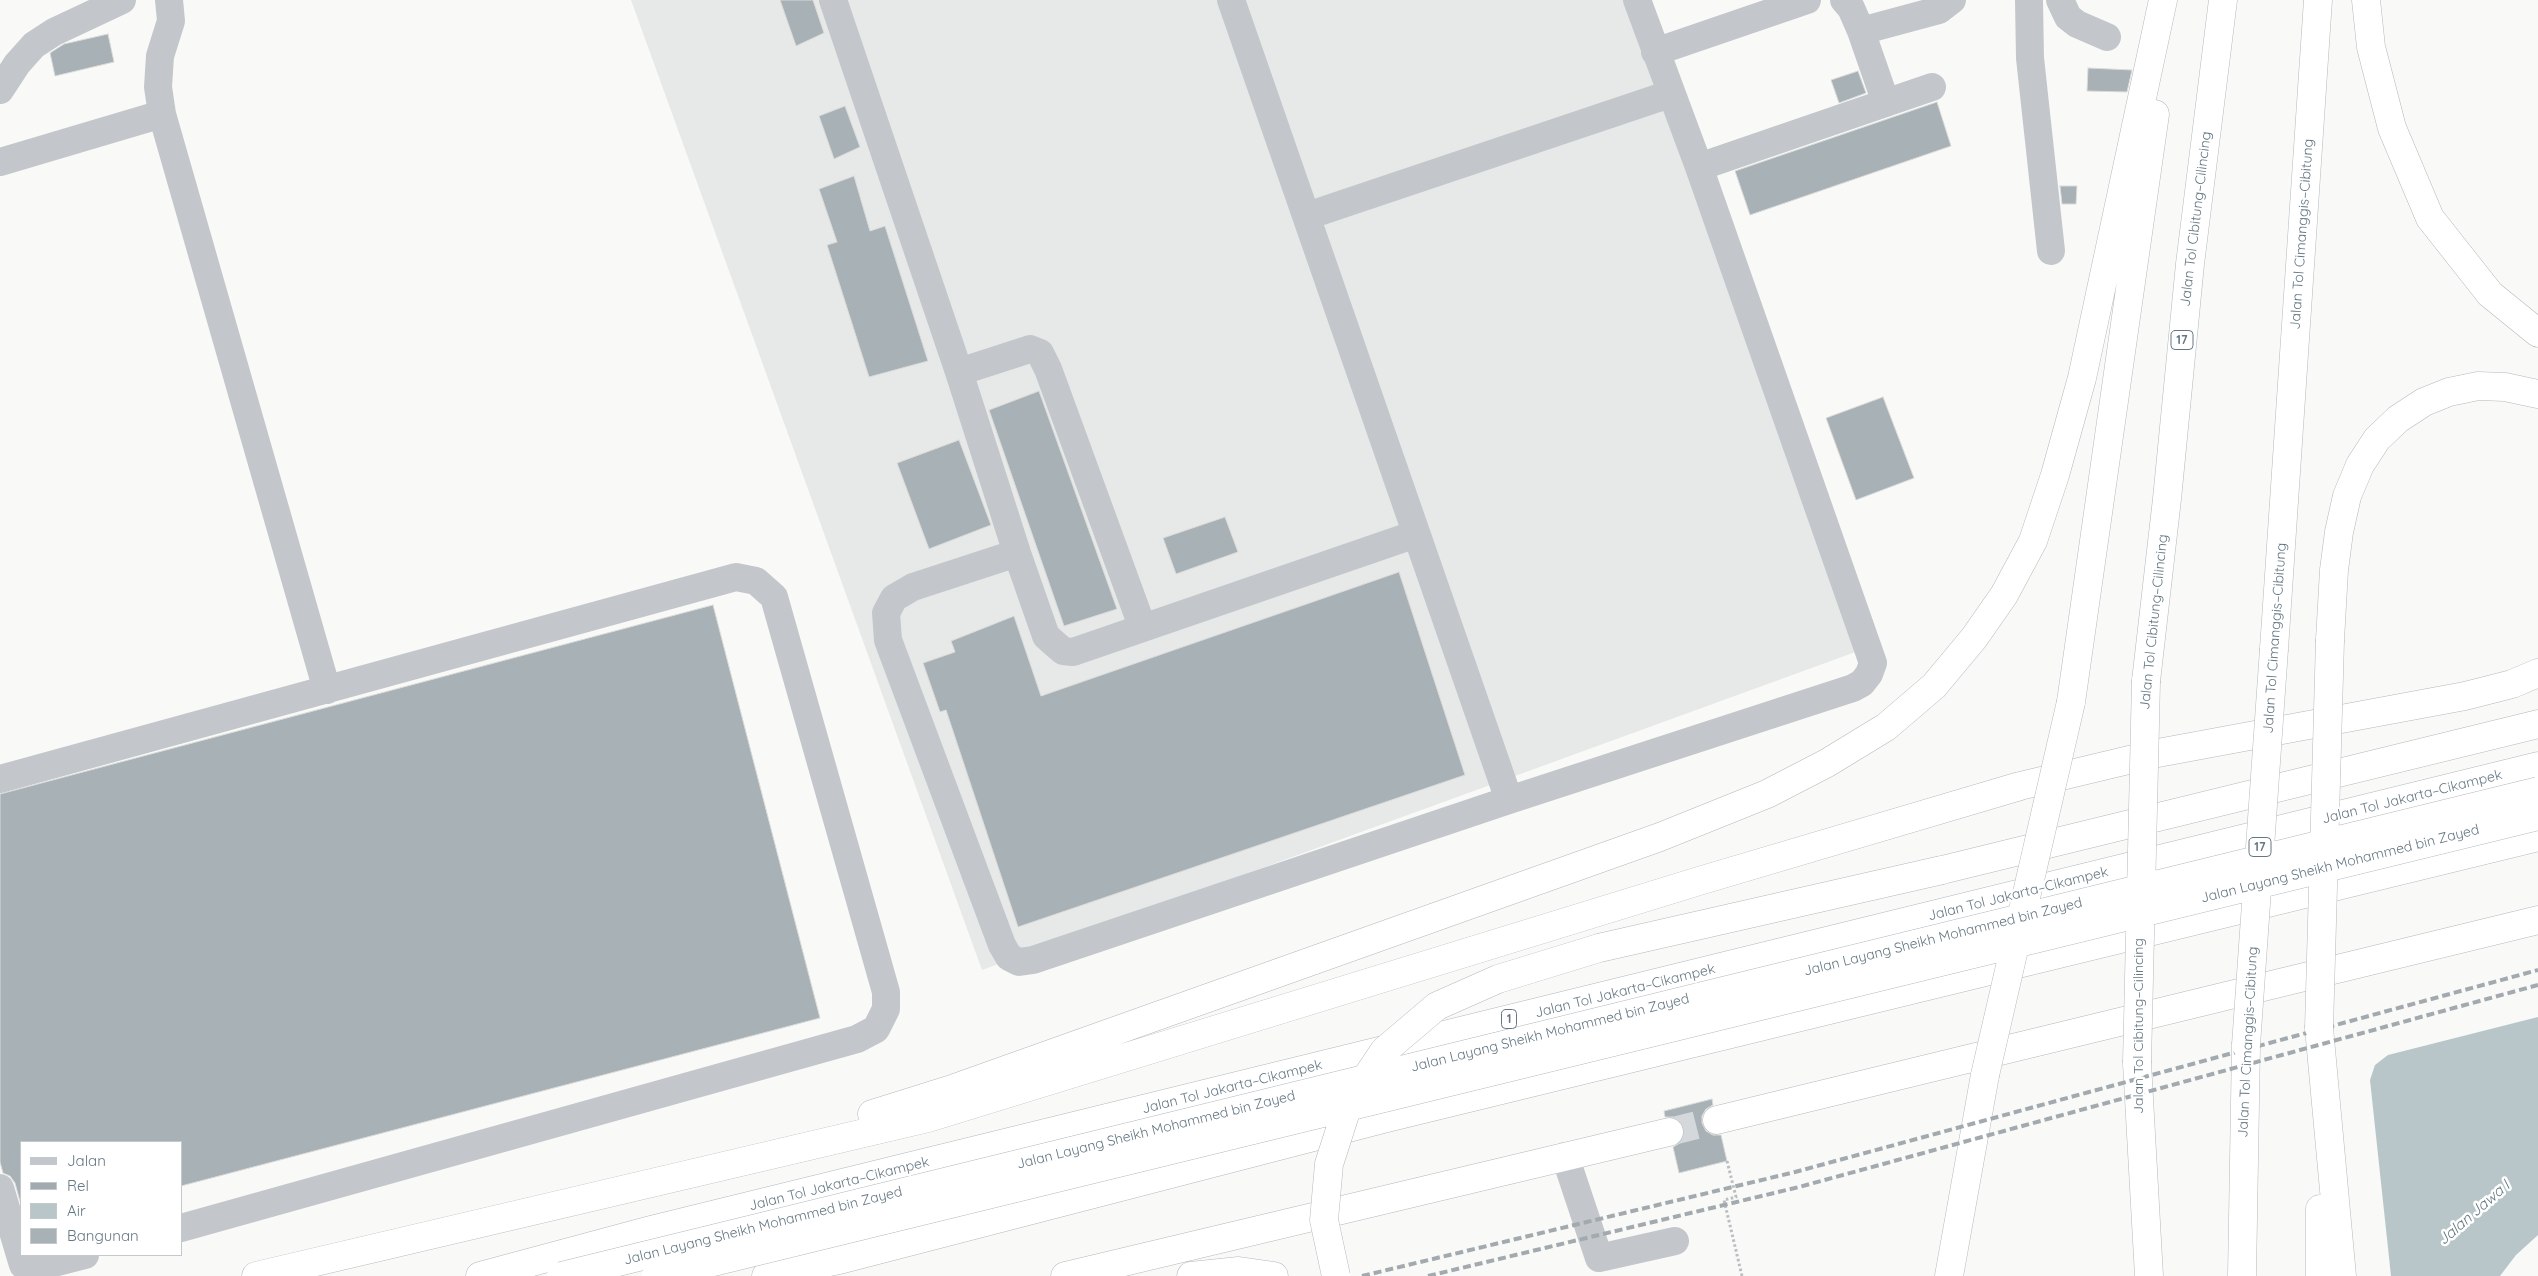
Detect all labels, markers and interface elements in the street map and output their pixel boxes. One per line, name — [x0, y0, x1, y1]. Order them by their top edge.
street label: Jalan Tol Cibitung–Cilincing — [2177, 131, 2215, 307]
street label: Jalan Tol Cimanggis–Cibitung — [2287, 138, 2317, 330]
road number: 17 — [2171, 330, 2193, 350]
street label: Jalan Tol Cibitung–Cilincing — [2136, 534, 2172, 710]
street label: Jalan Tol Cimanggis–Cibitung — [2260, 542, 2290, 734]
street label: Jalan Tol Jakarta–Cikampek — [2320, 766, 2504, 828]
street label: Jalan Layang Sheikh Mohammed bin Zayed — [2199, 821, 2481, 907]
road number: 17 — [2249, 838, 2271, 856]
street label: Jalan Tol Jakarta–Cikampek — [1926, 863, 2110, 925]
street label: Jalan Layang Sheikh Mohammed bin Zayed — [1802, 894, 2084, 980]
street label: Jalan Tol Cibitung–Cilincing — [2131, 938, 2147, 1114]
street label: Jalan Tol Cimanggis–Cibitung — [2235, 946, 2261, 1138]
street label: Jalan Tol Jakarta–Cikampek — [1533, 960, 1717, 1022]
street label: Jalan Layang Sheikh Mohammed bin Zayed — [1409, 990, 1691, 1076]
road number: 1 — [1502, 1010, 1516, 1028]
street label: Jalan Tol Jakarta–Cikampek — [1140, 1056, 1324, 1118]
street label: Jalan Layang Sheikh Mohammed bin Zayed — [1015, 1087, 1297, 1173]
legend — [20, 1141, 182, 1256]
text: Jalan — [67, 1151, 106, 1170]
street label: Jalan Tol Jakarta–Cikampek — [747, 1153, 931, 1215]
text: Rel — [67, 1176, 89, 1195]
water label: Jalan Jawa I — [2435, 1177, 2513, 1249]
street label: Jalan Layang Sheikh Mohammed bin Zayed — [622, 1183, 904, 1269]
text: Air — [67, 1201, 86, 1220]
text: Bangunan — [67, 1226, 139, 1245]

